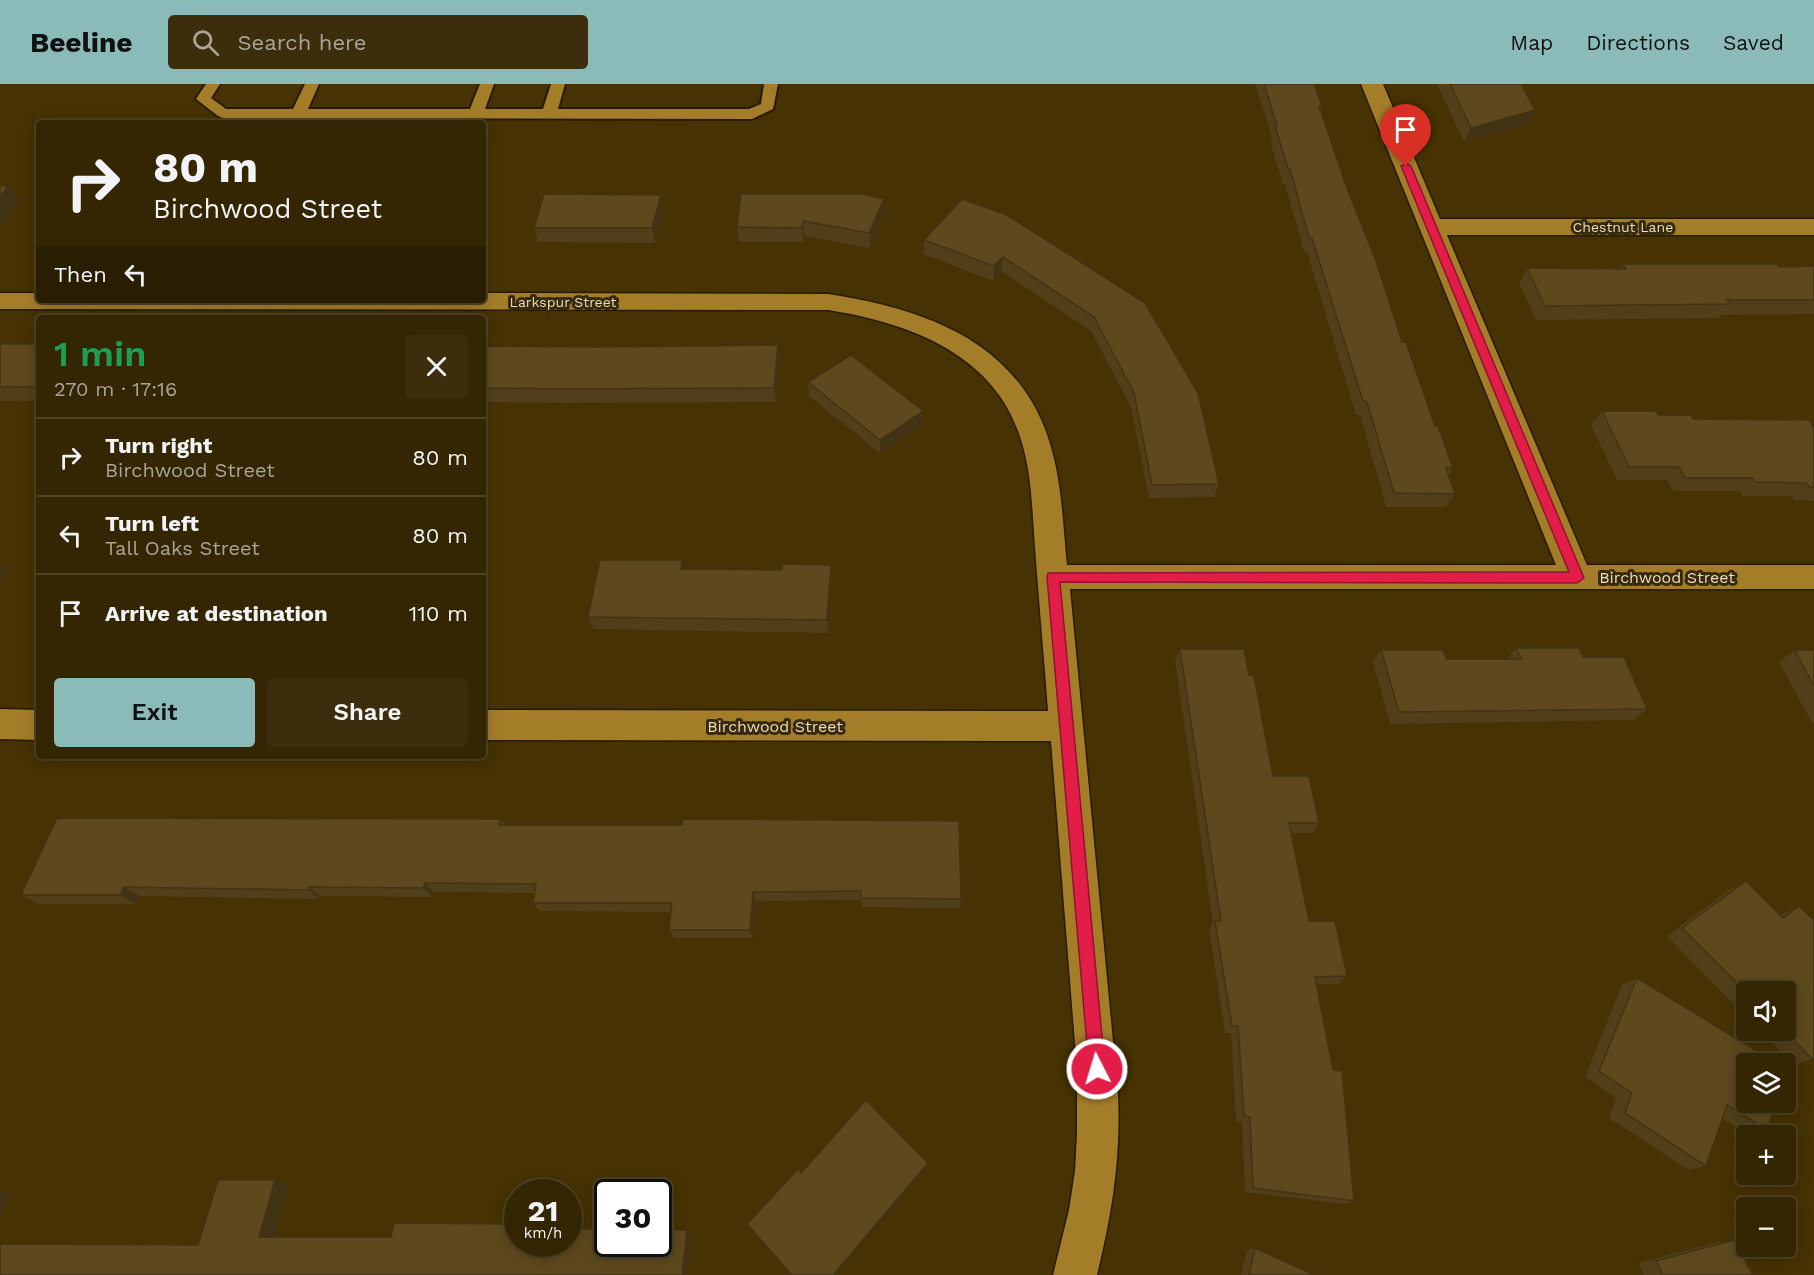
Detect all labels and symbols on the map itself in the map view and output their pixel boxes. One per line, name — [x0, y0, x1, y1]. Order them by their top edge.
pin — [1380, 104, 1431, 166]
street label: Chestnut Lane — [1573, 219, 1673, 235]
street label: Larkspur Street — [510, 294, 617, 310]
street label: Birchwood Street — [1599, 568, 1735, 587]
street label: Birchwood Street — [707, 717, 843, 736]
position arrow — [1065, 1037, 1129, 1101]
speed limit sign: 30 — [594, 1179, 672, 1257]

